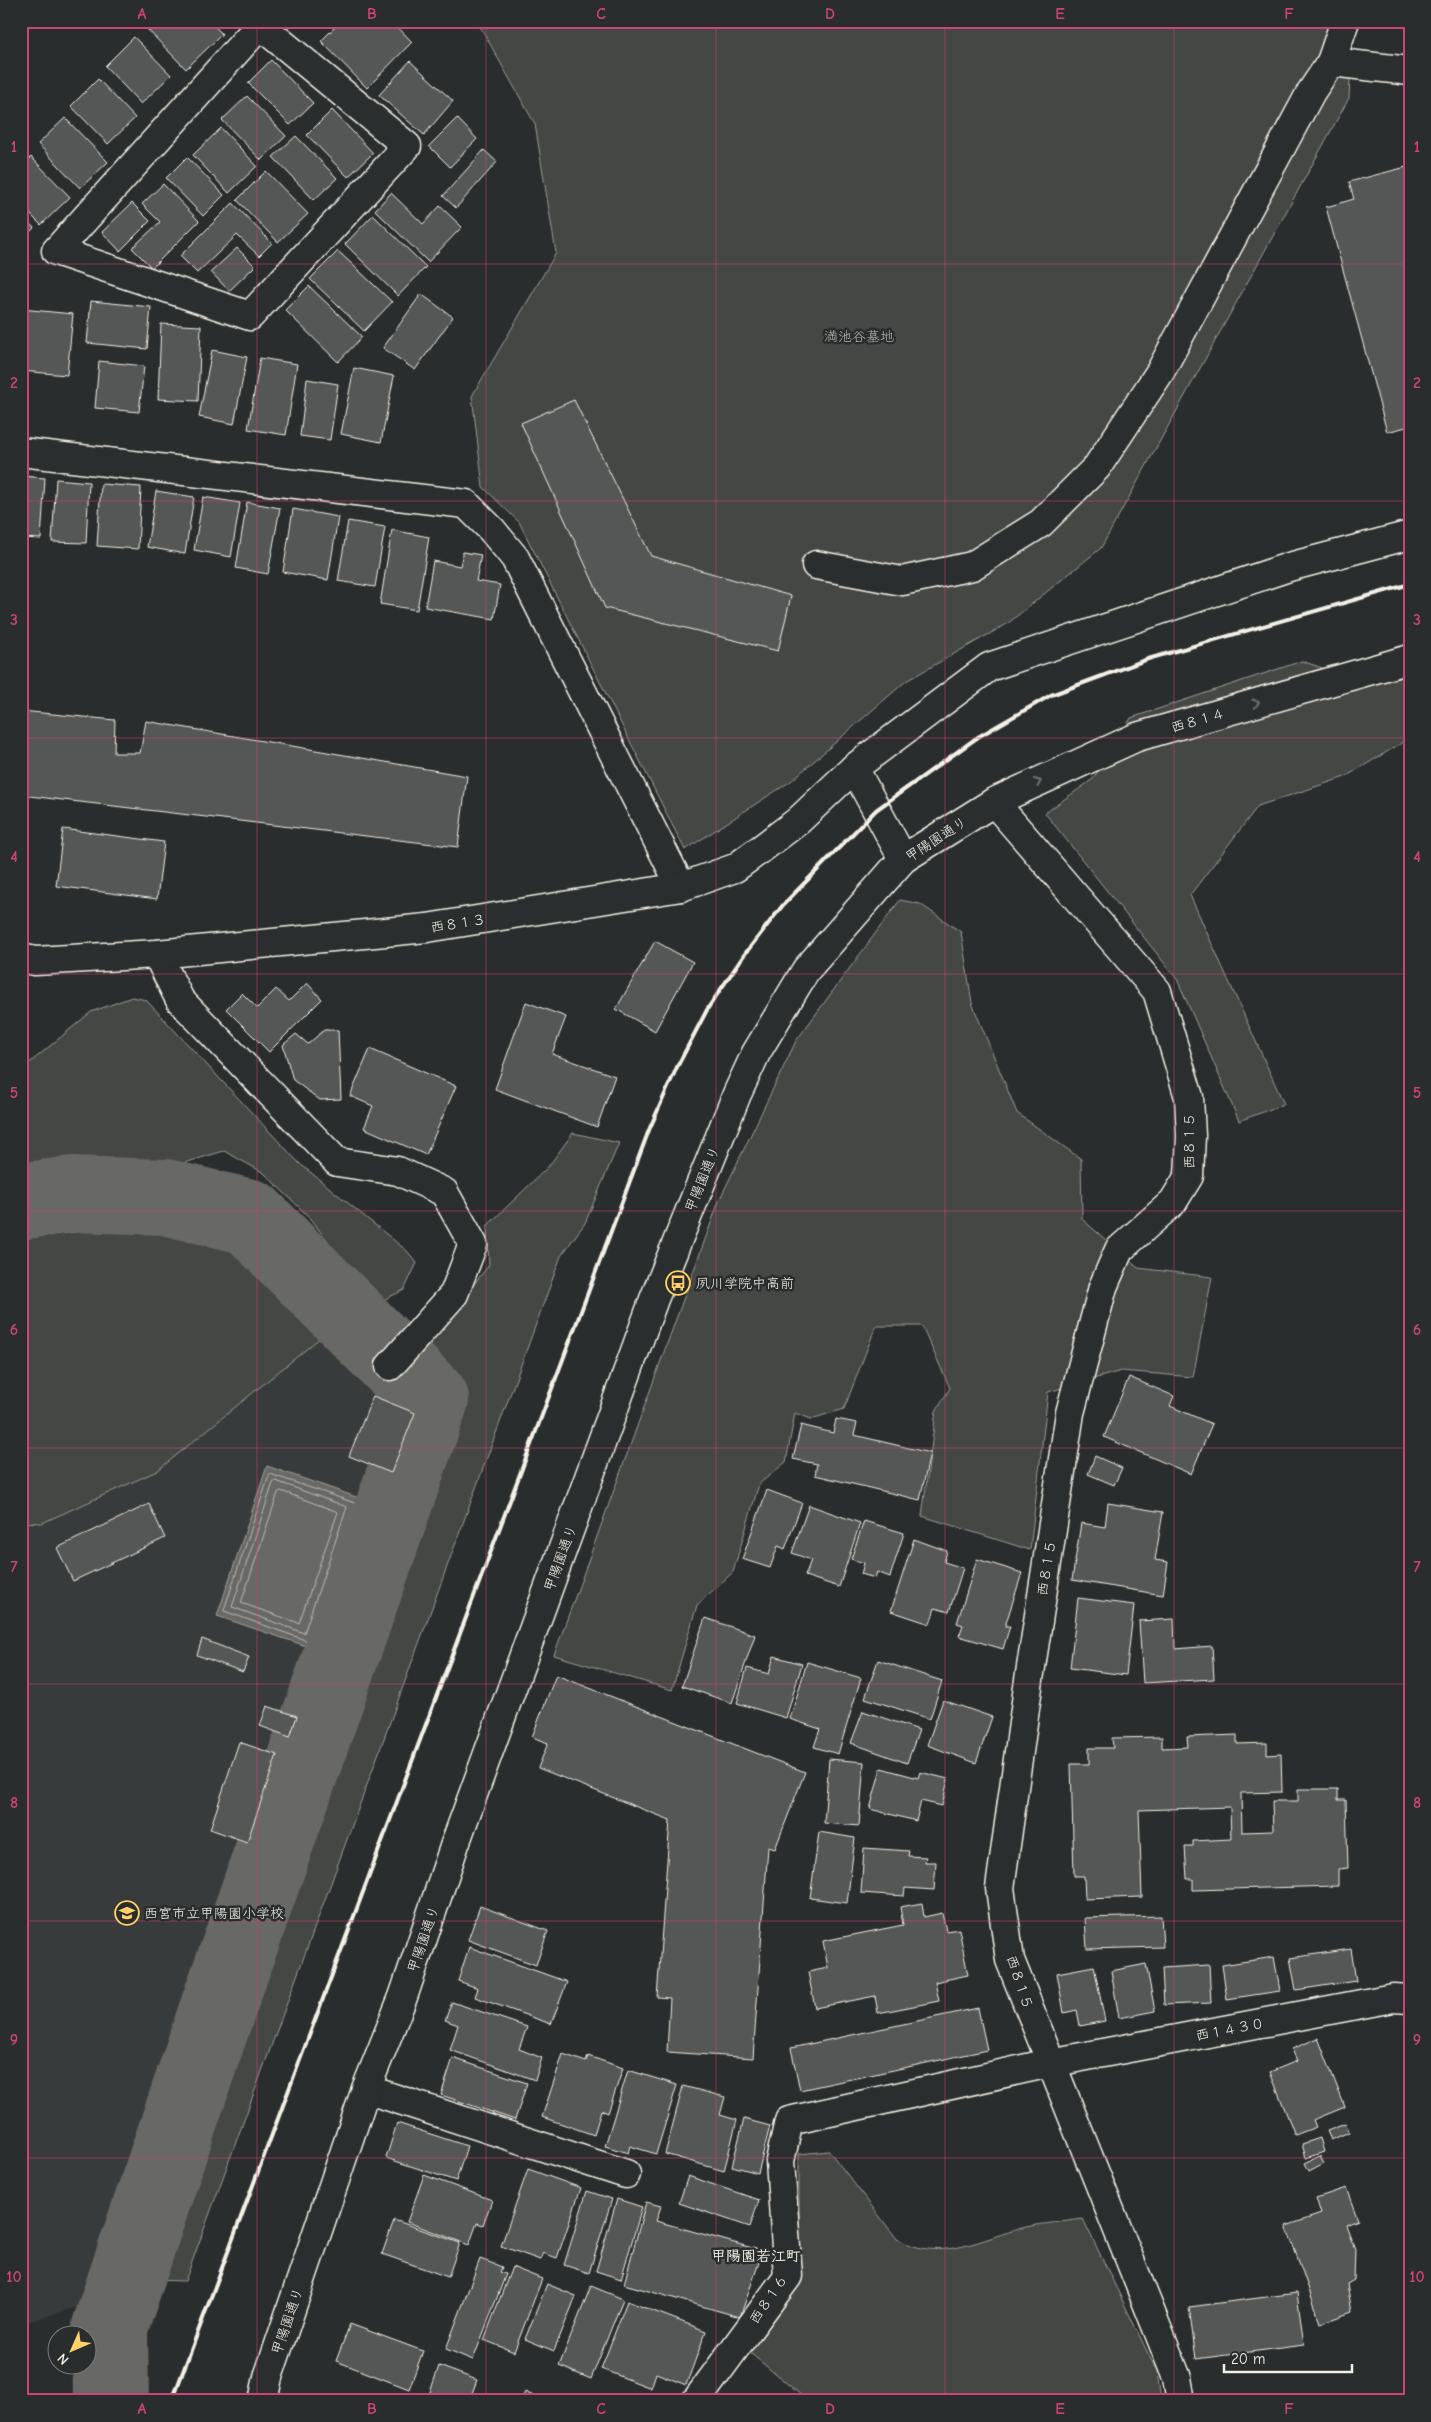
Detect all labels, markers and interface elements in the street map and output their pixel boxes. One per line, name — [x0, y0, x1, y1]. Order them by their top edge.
text: A — [138, 5, 147, 23]
text: B — [367, 5, 377, 23]
text: C — [596, 5, 606, 23]
text: D — [825, 5, 835, 23]
text: E — [1055, 5, 1065, 23]
text: F — [1284, 5, 1294, 23]
text: 1 — [11, 138, 17, 156]
text: 1 — [1414, 138, 1420, 156]
park label: 満池谷墓地 — [824, 328, 894, 345]
text: 2 — [10, 374, 18, 392]
text: 2 — [1413, 374, 1421, 392]
text: 3 — [10, 611, 18, 629]
text: 3 — [1413, 611, 1421, 629]
one-way arrow — [1252, 698, 1260, 708]
street label: 西８１４ — [1169, 705, 1227, 736]
one-way arrow — [1033, 777, 1042, 788]
street label: 甲陽園通り — [902, 813, 970, 866]
text: 4 — [10, 848, 18, 866]
text: 4 — [1413, 848, 1421, 866]
street label: 西８１３ — [429, 911, 487, 936]
text: 5 — [10, 1084, 18, 1102]
text: 5 — [1413, 1084, 1421, 1102]
street label: 西８１５ — [1181, 1113, 1198, 1169]
street label: 甲陽園通り — [681, 1144, 723, 1215]
bus stop icon: 夙川学院中高前 — [665, 1270, 691, 1296]
place label: 夙川学院中高前 — [696, 1275, 794, 1292]
text: 6 — [10, 1321, 18, 1339]
text: 6 — [1413, 1321, 1421, 1339]
street label: 甲陽園通り — [541, 1522, 580, 1594]
street label: 西８１５ — [1034, 1539, 1059, 1597]
text: 7 — [10, 1558, 18, 1576]
text: 7 — [1413, 1558, 1421, 1576]
text: 8 — [10, 1794, 18, 1812]
text: 8 — [1413, 1794, 1421, 1812]
school or university icon: 西宮市立甲陽園小学校 — [114, 1900, 140, 1926]
street label: 甲陽園通り — [404, 1903, 443, 1975]
place label: 西宮市立甲陽園小学校 — [144, 1905, 284, 1922]
street label: 西８１５ — [1002, 1953, 1037, 2011]
street label: 西１４３０ — [1194, 2014, 1266, 2045]
text: 9 — [10, 2031, 18, 2049]
text: 9 — [1413, 2031, 1421, 2049]
district label: 甲陽園若江町 — [711, 2247, 801, 2265]
text: 10 — [6, 2268, 22, 2286]
text: 10 — [1409, 2268, 1425, 2286]
street label: 西８１６ — [746, 2271, 791, 2327]
street label: 甲陽園通り — [268, 2285, 307, 2357]
north arrow — [48, 2324, 98, 2374]
scale bar — [1224, 2342, 1351, 2374]
text: N — [54, 2350, 72, 2368]
text: 20 m — [1231, 2350, 1265, 2368]
text: A — [138, 2400, 147, 2418]
text: B — [367, 2400, 377, 2418]
text: C — [596, 2400, 606, 2418]
text: D — [825, 2400, 835, 2418]
text: E — [1055, 2400, 1065, 2418]
text: F — [1284, 2400, 1294, 2418]

